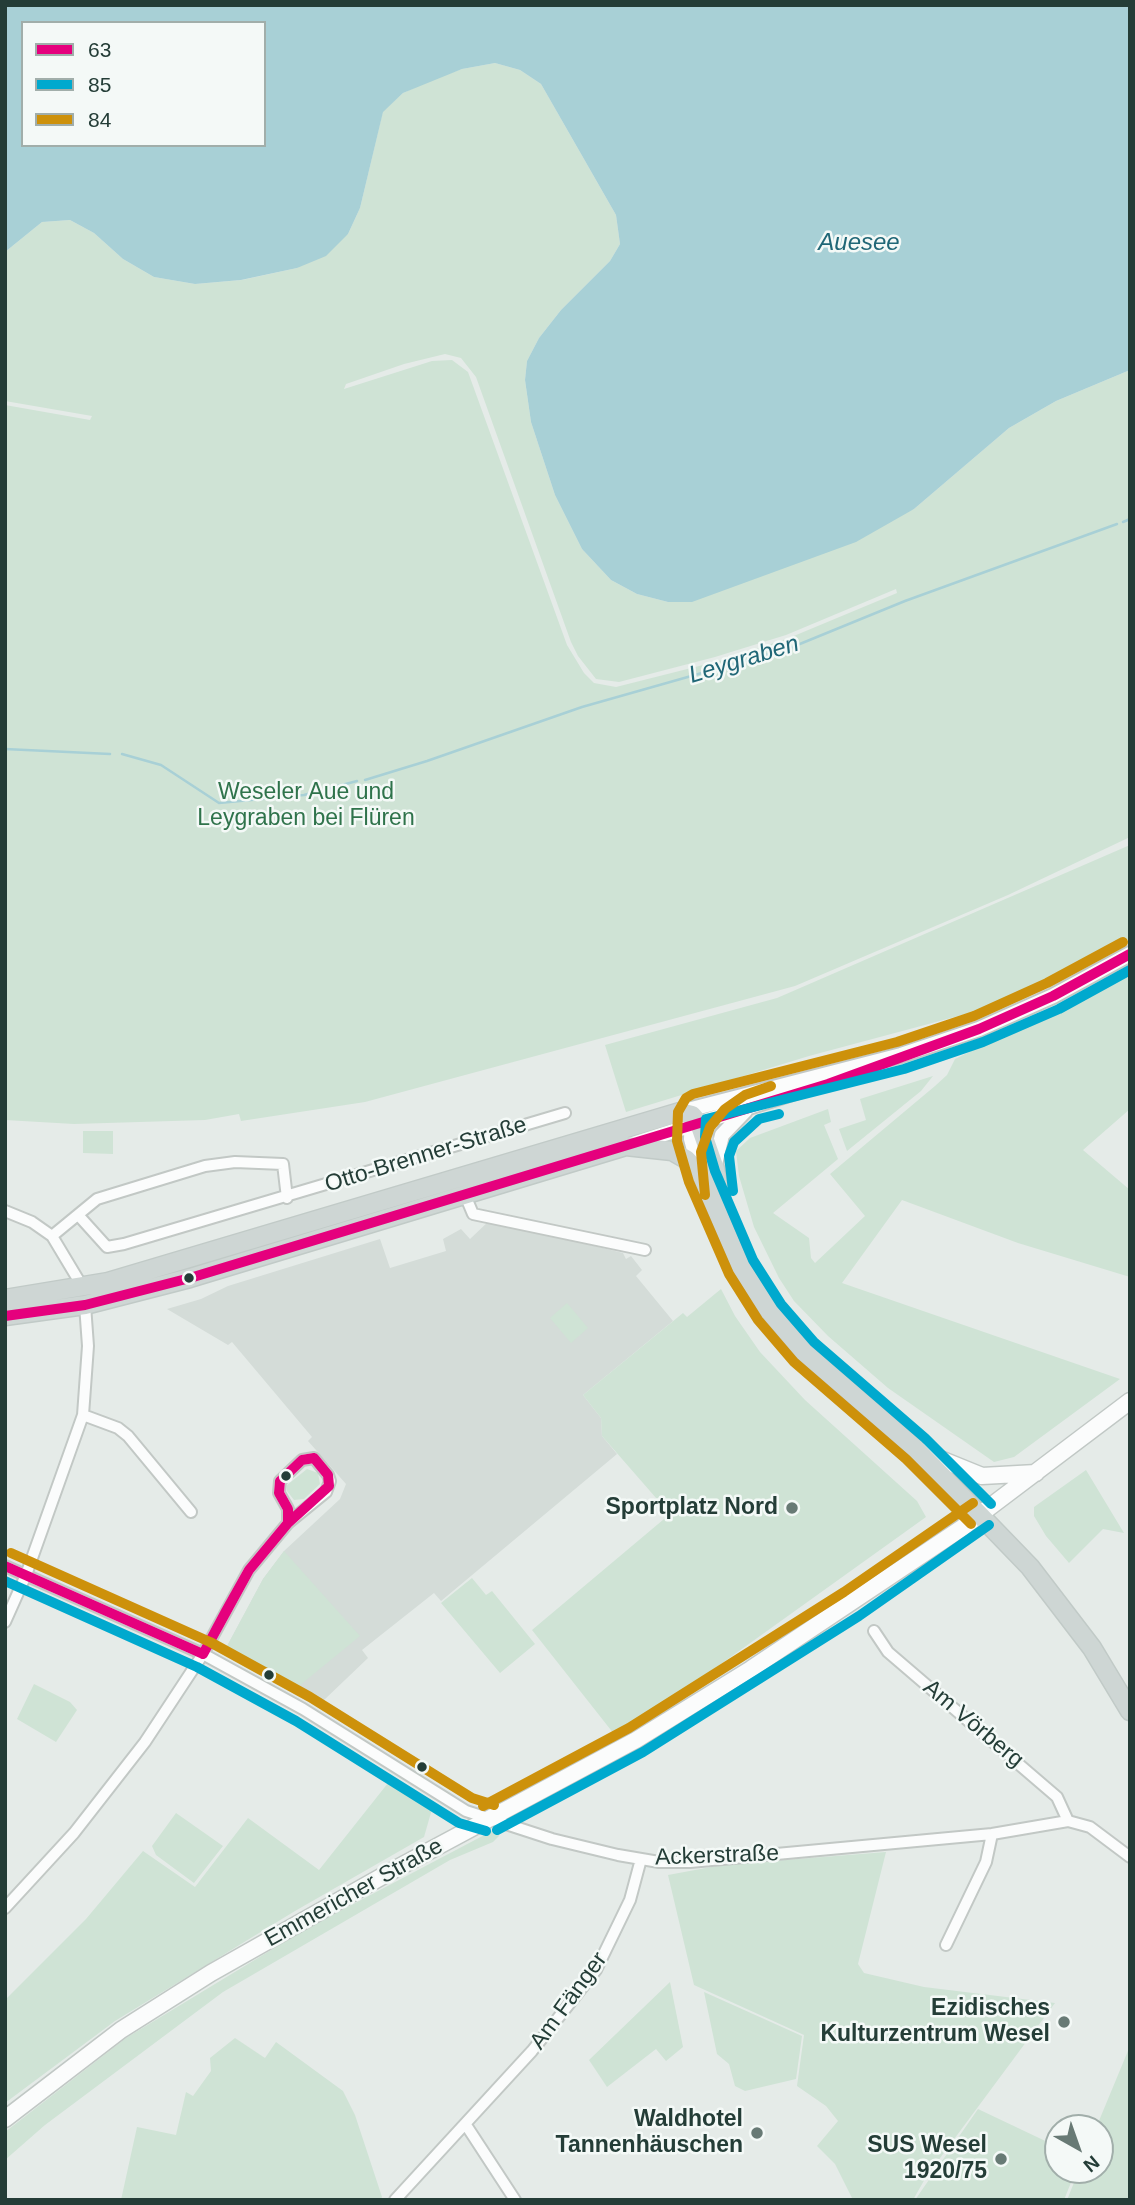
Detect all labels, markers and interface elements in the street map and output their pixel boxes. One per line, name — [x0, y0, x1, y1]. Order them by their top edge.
legend — [21, 21, 266, 147]
text: 63 — [88, 38, 111, 61]
text: 85 — [88, 73, 111, 96]
text: 84 — [88, 108, 111, 131]
water label: Auesee — [818, 229, 900, 257]
water label: Leygraben — [686, 630, 802, 690]
park label: Weseler Aue und Leygraben bei Flüren — [197, 779, 415, 833]
street label: Otto-Brenner-Straße — [322, 1111, 530, 1199]
unlabelled marker — [182, 1271, 196, 1285]
unlabelled marker — [279, 1469, 293, 1483]
place label: Sportplatz Nord — [606, 1494, 778, 1522]
marker: Sportplatz Nord — [784, 1500, 800, 1516]
unlabelled marker — [262, 1668, 276, 1682]
street label: Am Vörberg — [917, 1674, 1029, 1774]
unlabelled marker — [415, 1760, 429, 1774]
street label: Emmericher Straße — [260, 1833, 448, 1953]
street label: Ackerstraße — [655, 1840, 779, 1872]
street label: Am Fänger — [524, 1947, 614, 2055]
place label: Ezidisches Kulturzentrum Wesel — [820, 1995, 1050, 2049]
marker: Ezidisches Kulturzentrum Wesel — [1056, 2014, 1072, 2030]
place label: Waldhotel Tannenhäuschen — [556, 2106, 743, 2160]
north arrow — [1044, 2114, 1114, 2184]
marker: Waldhotel Tannenhäuschen — [749, 2125, 765, 2141]
place label: SUS Wesel 1920/75 — [867, 2132, 987, 2186]
marker: SUS Wesel 1920/75 — [993, 2151, 1009, 2167]
text: N — [1080, 2151, 1104, 2176]

